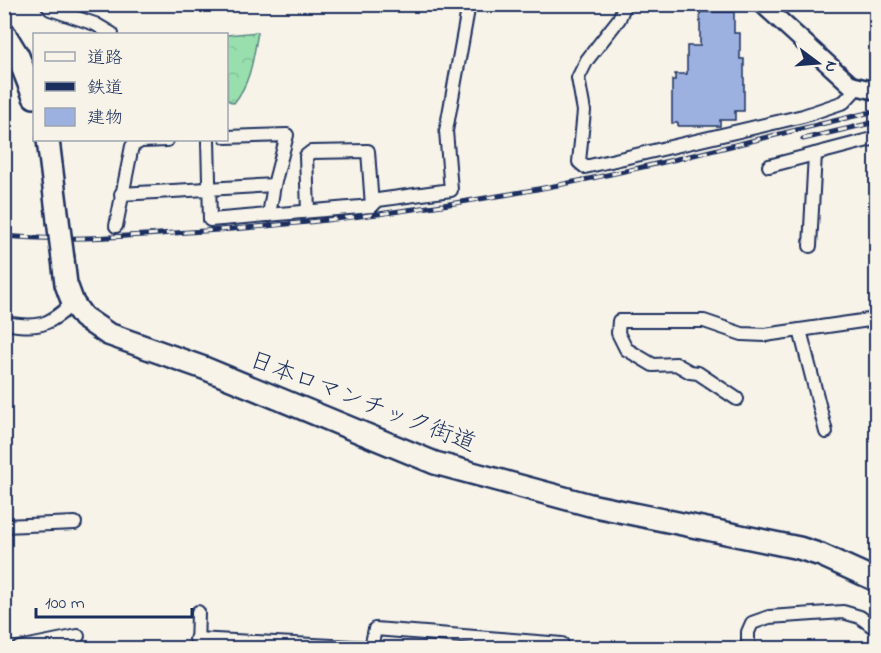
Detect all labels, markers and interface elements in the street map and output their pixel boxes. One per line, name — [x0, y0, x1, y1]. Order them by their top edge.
legend — [33, 33, 228, 141]
north arrow — [788, 33, 848, 93]
text: 道路 — [87, 46, 123, 72]
text: N — [817, 58, 844, 75]
text: 鉄道 — [87, 76, 123, 102]
text: 建物 — [87, 106, 123, 132]
street label: 日本ロマンチック街道 — [243, 344, 481, 462]
scale bar — [36, 581, 192, 619]
text: 100 m — [45, 591, 85, 617]

